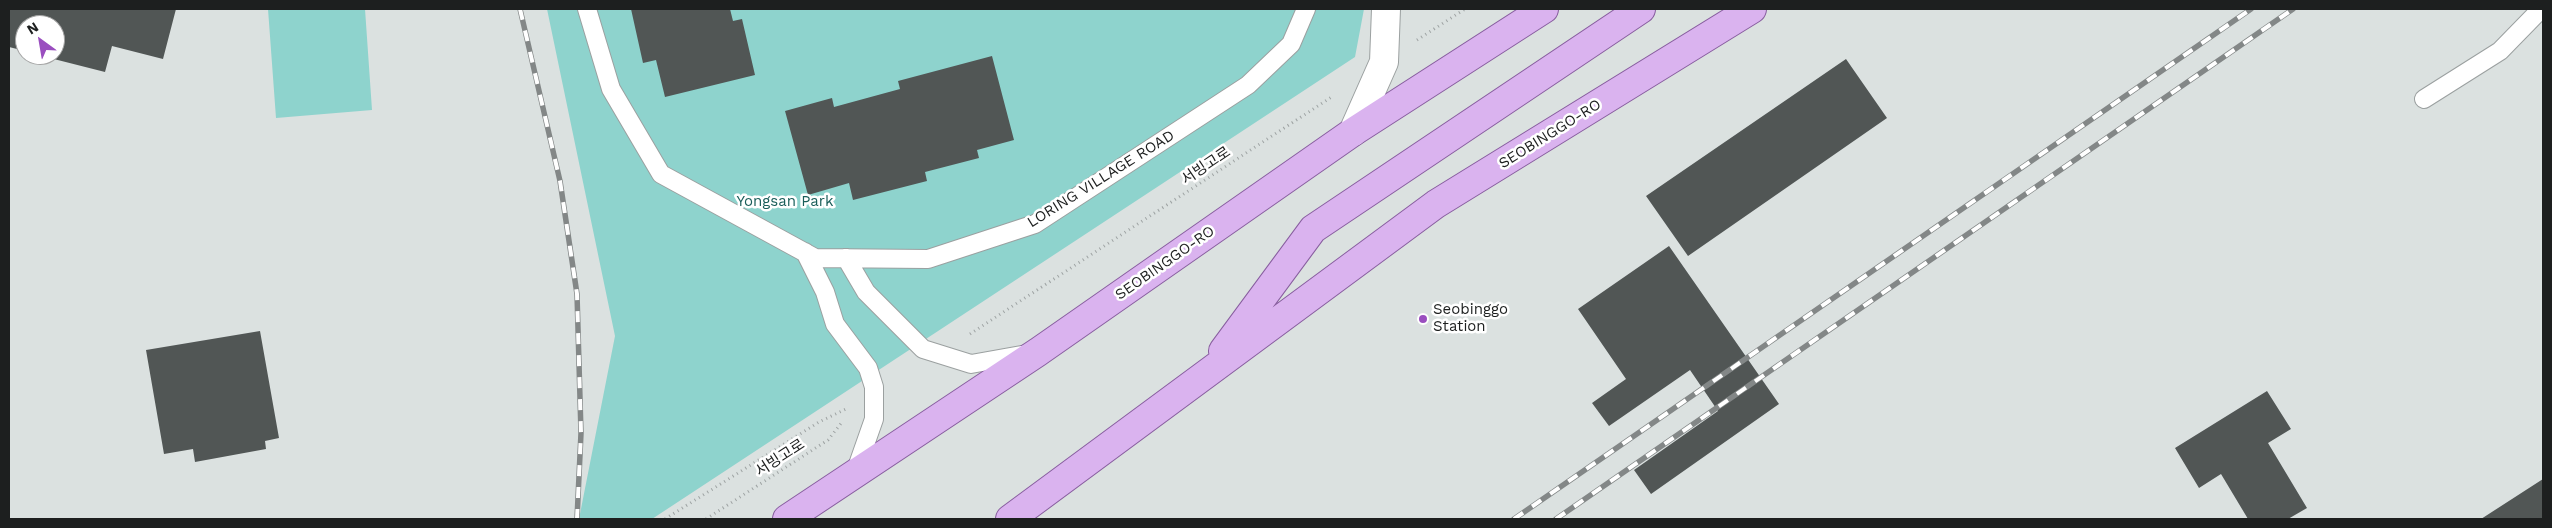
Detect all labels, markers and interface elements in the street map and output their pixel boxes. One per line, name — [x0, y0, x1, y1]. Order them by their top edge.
north arrow — [15, 15, 65, 65]
text: N — [24, 19, 41, 38]
street label: SEOBINGGO-RO — [1496, 95, 1604, 173]
street label: LORING VILLAGE ROAD — [1024, 126, 1178, 232]
street label: 서빙고로 — [1178, 143, 1234, 189]
park label: Yongsan Park — [737, 193, 833, 211]
street label: SEOBINGGO-RO — [1112, 222, 1218, 304]
place label: Seobinggo Station — [1433, 301, 1508, 336]
marker: Seobinggo Station — [1417, 313, 1429, 325]
street label: 서빙고로 — [752, 435, 808, 481]

